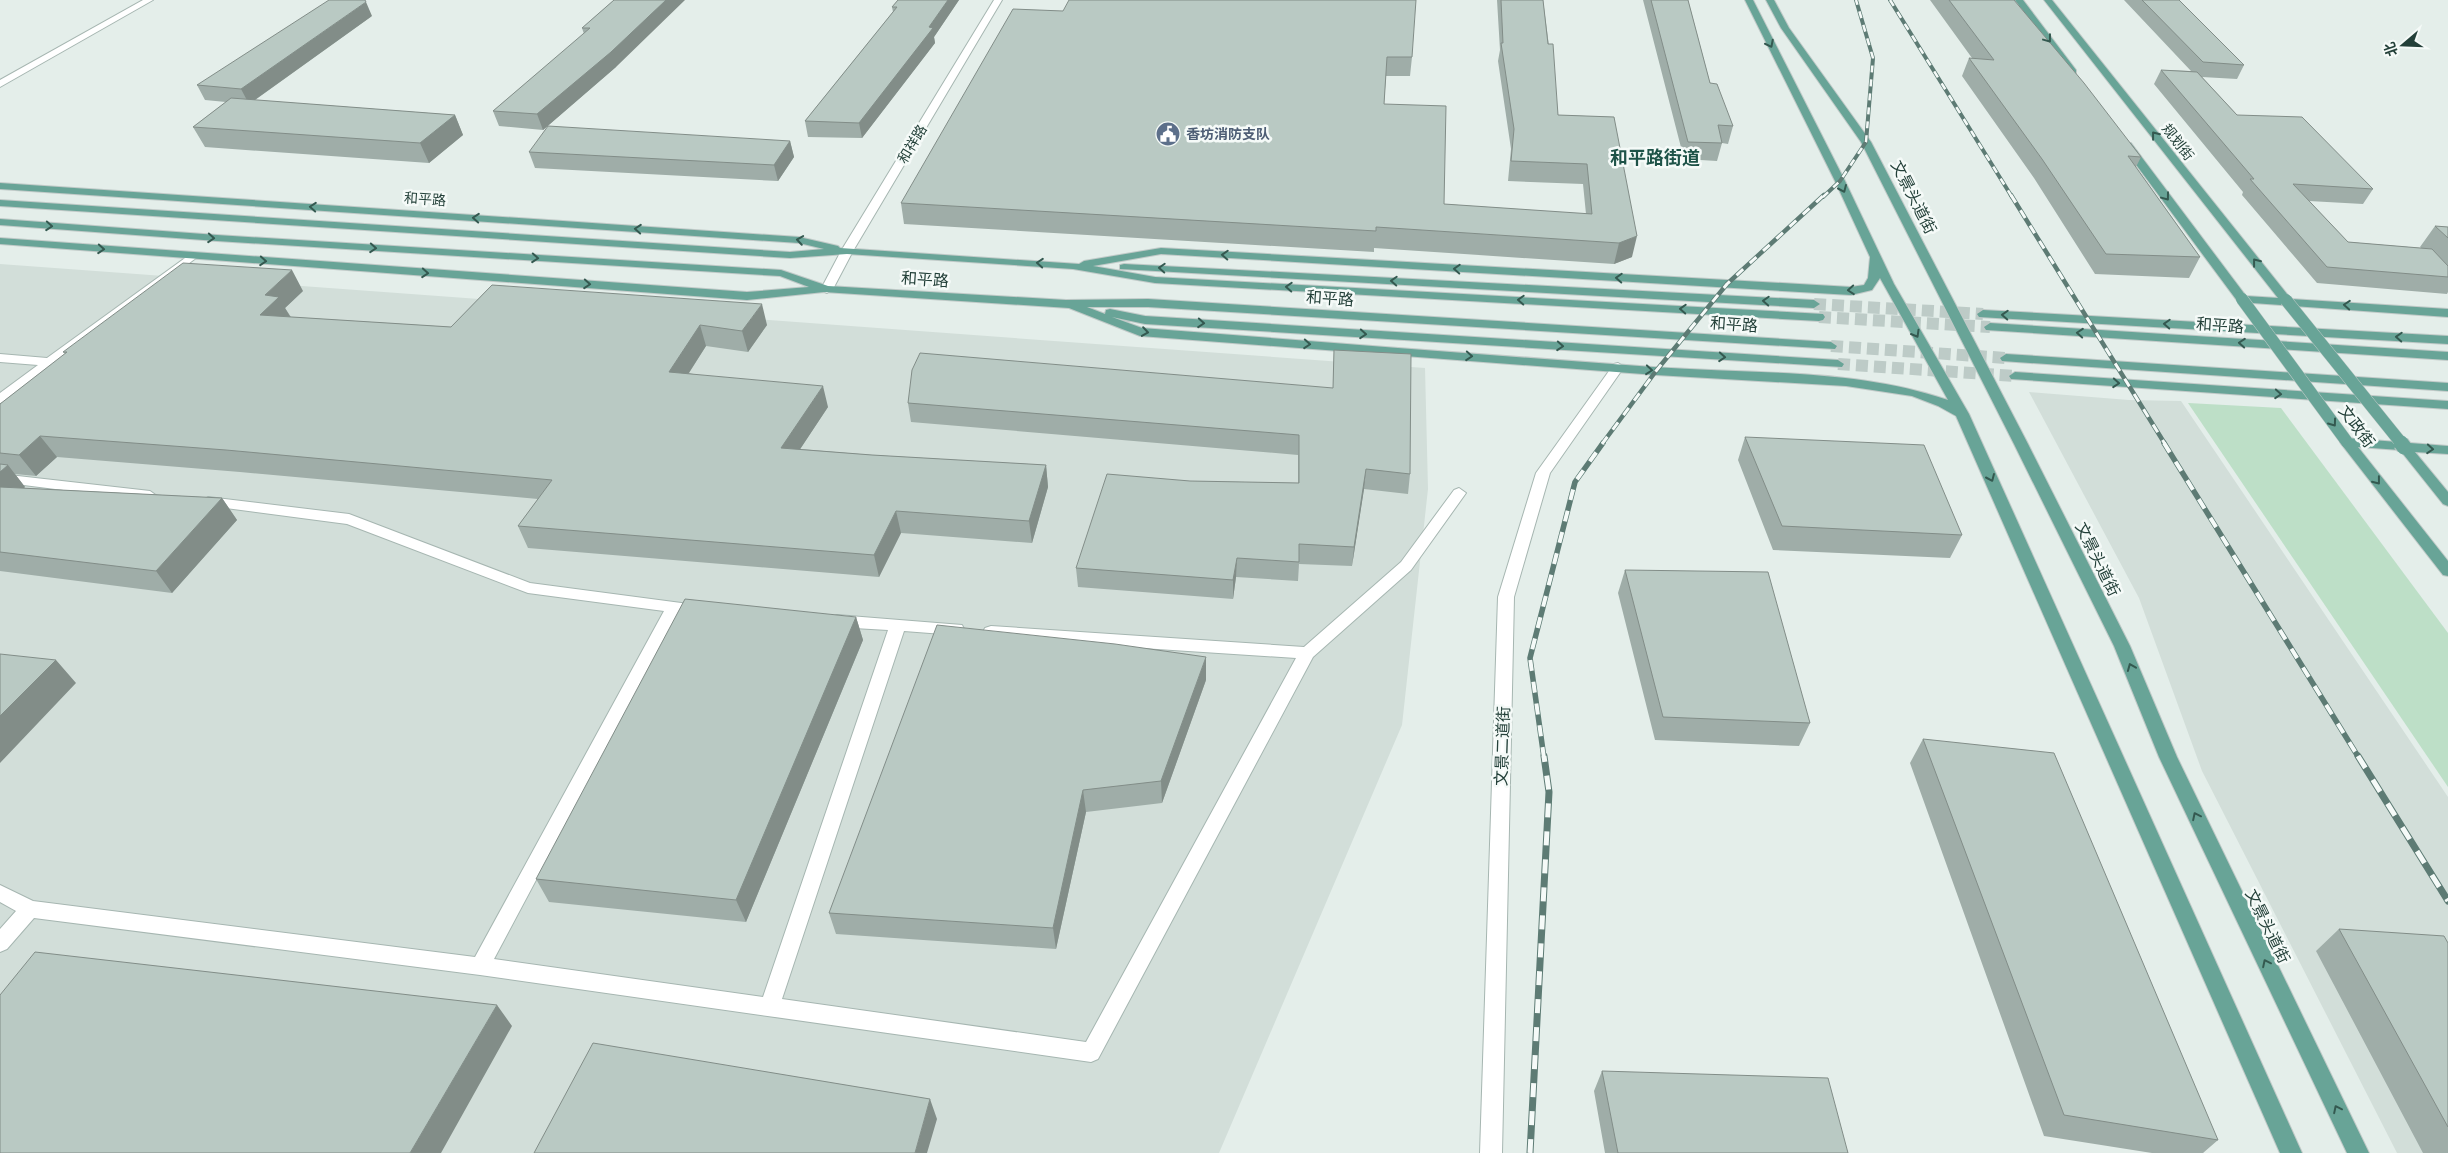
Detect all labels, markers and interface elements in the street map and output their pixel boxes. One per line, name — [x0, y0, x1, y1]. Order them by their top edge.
north arrow — [2378, 20, 2428, 70]
one-way arrow — [2042, 33, 2051, 43]
one-way arrow — [1764, 38, 1774, 47]
text: 北 — [2381, 40, 2401, 58]
public building icon: 香坊消防支队 — [1155, 121, 1181, 147]
street label: 规划街 — [2158, 121, 2197, 164]
street label: 和祥路 — [894, 122, 931, 167]
place label: 香坊消防支队 — [1186, 126, 1270, 143]
one-way arrow — [2152, 132, 2160, 141]
district label: 和平路街道 — [1610, 147, 1700, 169]
street label: 文景头道街 — [1887, 157, 1940, 237]
one-way arrow — [1837, 184, 1848, 193]
street label: 和平路 — [403, 190, 447, 209]
one-way arrow — [2161, 191, 2169, 200]
one-way arrow — [309, 201, 317, 212]
one-way arrow — [471, 212, 479, 223]
one-way arrow — [45, 220, 53, 231]
one-way arrow — [633, 223, 641, 234]
one-way arrow — [207, 232, 215, 243]
one-way arrow — [795, 236, 804, 246]
one-way arrow — [369, 242, 377, 253]
one-way arrow — [97, 243, 105, 254]
one-way arrow — [1221, 249, 1229, 260]
one-way arrow — [531, 252, 539, 263]
one-way arrow — [259, 256, 267, 267]
one-way arrow — [1036, 258, 1044, 269]
one-way arrow — [2253, 259, 2261, 268]
one-way arrow — [1157, 263, 1165, 274]
one-way arrow — [1453, 263, 1461, 274]
one-way arrow — [421, 267, 429, 278]
street label: 和平路 — [900, 268, 950, 291]
one-way arrow — [1615, 273, 1623, 284]
one-way arrow — [1390, 275, 1398, 286]
one-way arrow — [583, 279, 591, 290]
one-way arrow — [1284, 282, 1292, 293]
one-way arrow — [1847, 284, 1855, 295]
street label: 和平路 — [1305, 287, 1355, 310]
one-way arrow — [1517, 295, 1525, 306]
one-way arrow — [1761, 296, 1769, 307]
one-way arrow — [2343, 300, 2351, 311]
one-way arrow — [1679, 304, 1687, 315]
one-way arrow — [2001, 309, 2009, 320]
street label: 和平路 — [1709, 313, 1759, 336]
street label: 和平路 — [2195, 314, 2245, 337]
one-way arrow — [1197, 318, 1205, 329]
one-way arrow — [2163, 318, 2171, 329]
one-way arrow — [1142, 326, 1150, 337]
one-way arrow — [2076, 327, 2084, 338]
one-way arrow — [1359, 328, 1367, 339]
one-way arrow — [1910, 329, 1920, 338]
one-way arrow — [2395, 332, 2403, 343]
one-way arrow — [2238, 338, 2246, 349]
one-way arrow — [1303, 339, 1311, 350]
one-way arrow — [1557, 341, 1565, 352]
one-way arrow — [1465, 351, 1473, 362]
one-way arrow — [1719, 351, 1727, 362]
one-way arrow — [1645, 364, 1653, 375]
one-way arrow — [2112, 377, 2120, 388]
one-way arrow — [2274, 388, 2282, 399]
street label: 文政街 — [2335, 401, 2379, 451]
one-way arrow — [2327, 417, 2336, 427]
one-way arrow — [2426, 443, 2434, 454]
one-way arrow — [1984, 473, 1995, 482]
one-way arrow — [2371, 475, 2380, 484]
street label: 文景头道街 — [2071, 519, 2124, 599]
one-way arrow — [2127, 663, 2137, 672]
street label: 文景二道街 — [1492, 706, 1513, 786]
one-way arrow — [2192, 812, 2202, 821]
street label: 文景头道街 — [2241, 886, 2294, 966]
one-way arrow — [2263, 959, 2273, 968]
one-way arrow — [2333, 1105, 2343, 1114]

